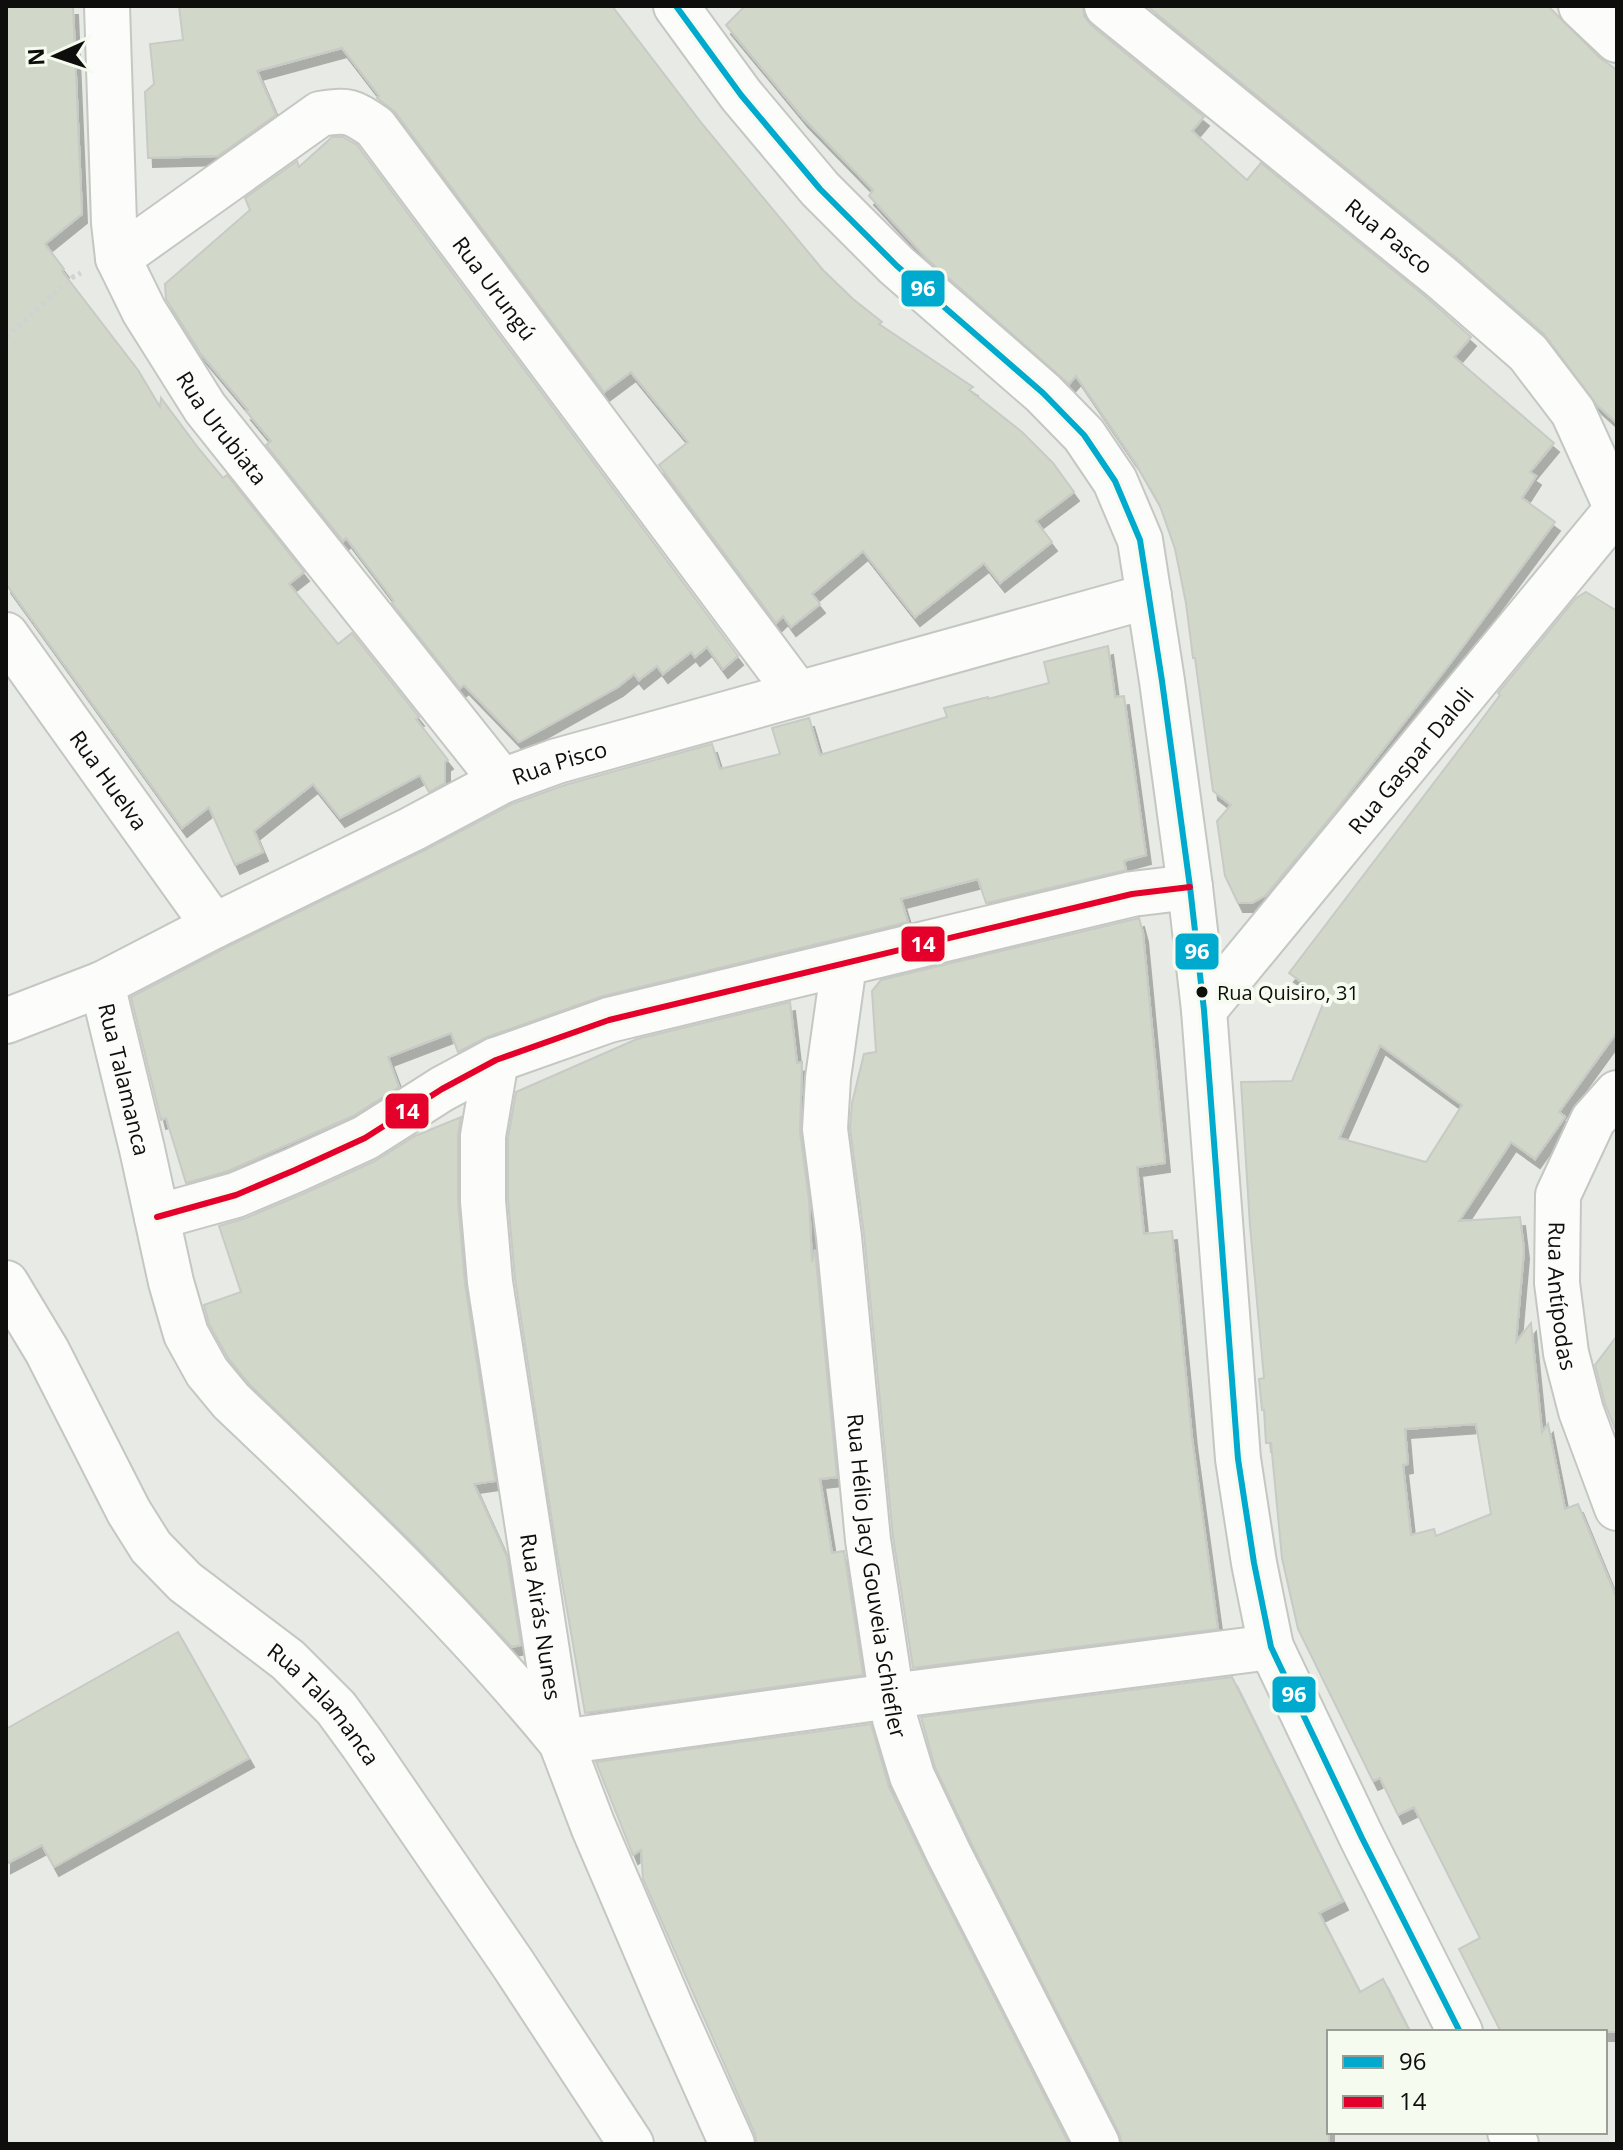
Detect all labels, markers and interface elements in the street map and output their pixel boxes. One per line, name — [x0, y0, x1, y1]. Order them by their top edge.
north arrow — [16, 16, 96, 96]
text: N — [20, 47, 50, 67]
street label: Rua Pasco — [1339, 191, 1440, 280]
street label: Rua Urungú — [446, 230, 544, 346]
line badge: 96 — [900, 269, 946, 308]
text: 96 — [910, 272, 936, 302]
street label: Rua Urubiata — [170, 365, 275, 490]
street label: Rua Gaspar Daloli — [1341, 680, 1480, 840]
street label: Rua Huelva — [64, 724, 155, 836]
street label: Rua Pisco — [508, 733, 610, 791]
line badge: 14 — [900, 925, 946, 963]
text: 14 — [910, 928, 936, 958]
line badge: 96 — [1174, 932, 1220, 971]
text: 96 — [1184, 935, 1210, 965]
place label: Rua Quisiro, 31 — [1217, 979, 1359, 1006]
marker: Rua Quisiro, 31 — [1194, 984, 1210, 1000]
street label: Rua Talamanca — [92, 1000, 158, 1158]
line badge: 14 — [384, 1092, 430, 1130]
text: 14 — [394, 1095, 420, 1125]
street label: Rua Antípodas — [1542, 1222, 1585, 1373]
street label: Rua Hélio Jacy Gouveia Schiefler — [841, 1412, 915, 1742]
street label: Rua Airás Nunes — [514, 1531, 569, 1702]
street label: Rua Talamanca — [262, 1635, 387, 1771]
line badge: 96 — [1271, 1675, 1317, 1714]
text: 96 — [1281, 1678, 1307, 1708]
legend — [1327, 2030, 1607, 2134]
text: 96 — [1399, 2044, 1426, 2077]
text: 14 — [1399, 2084, 1427, 2117]

